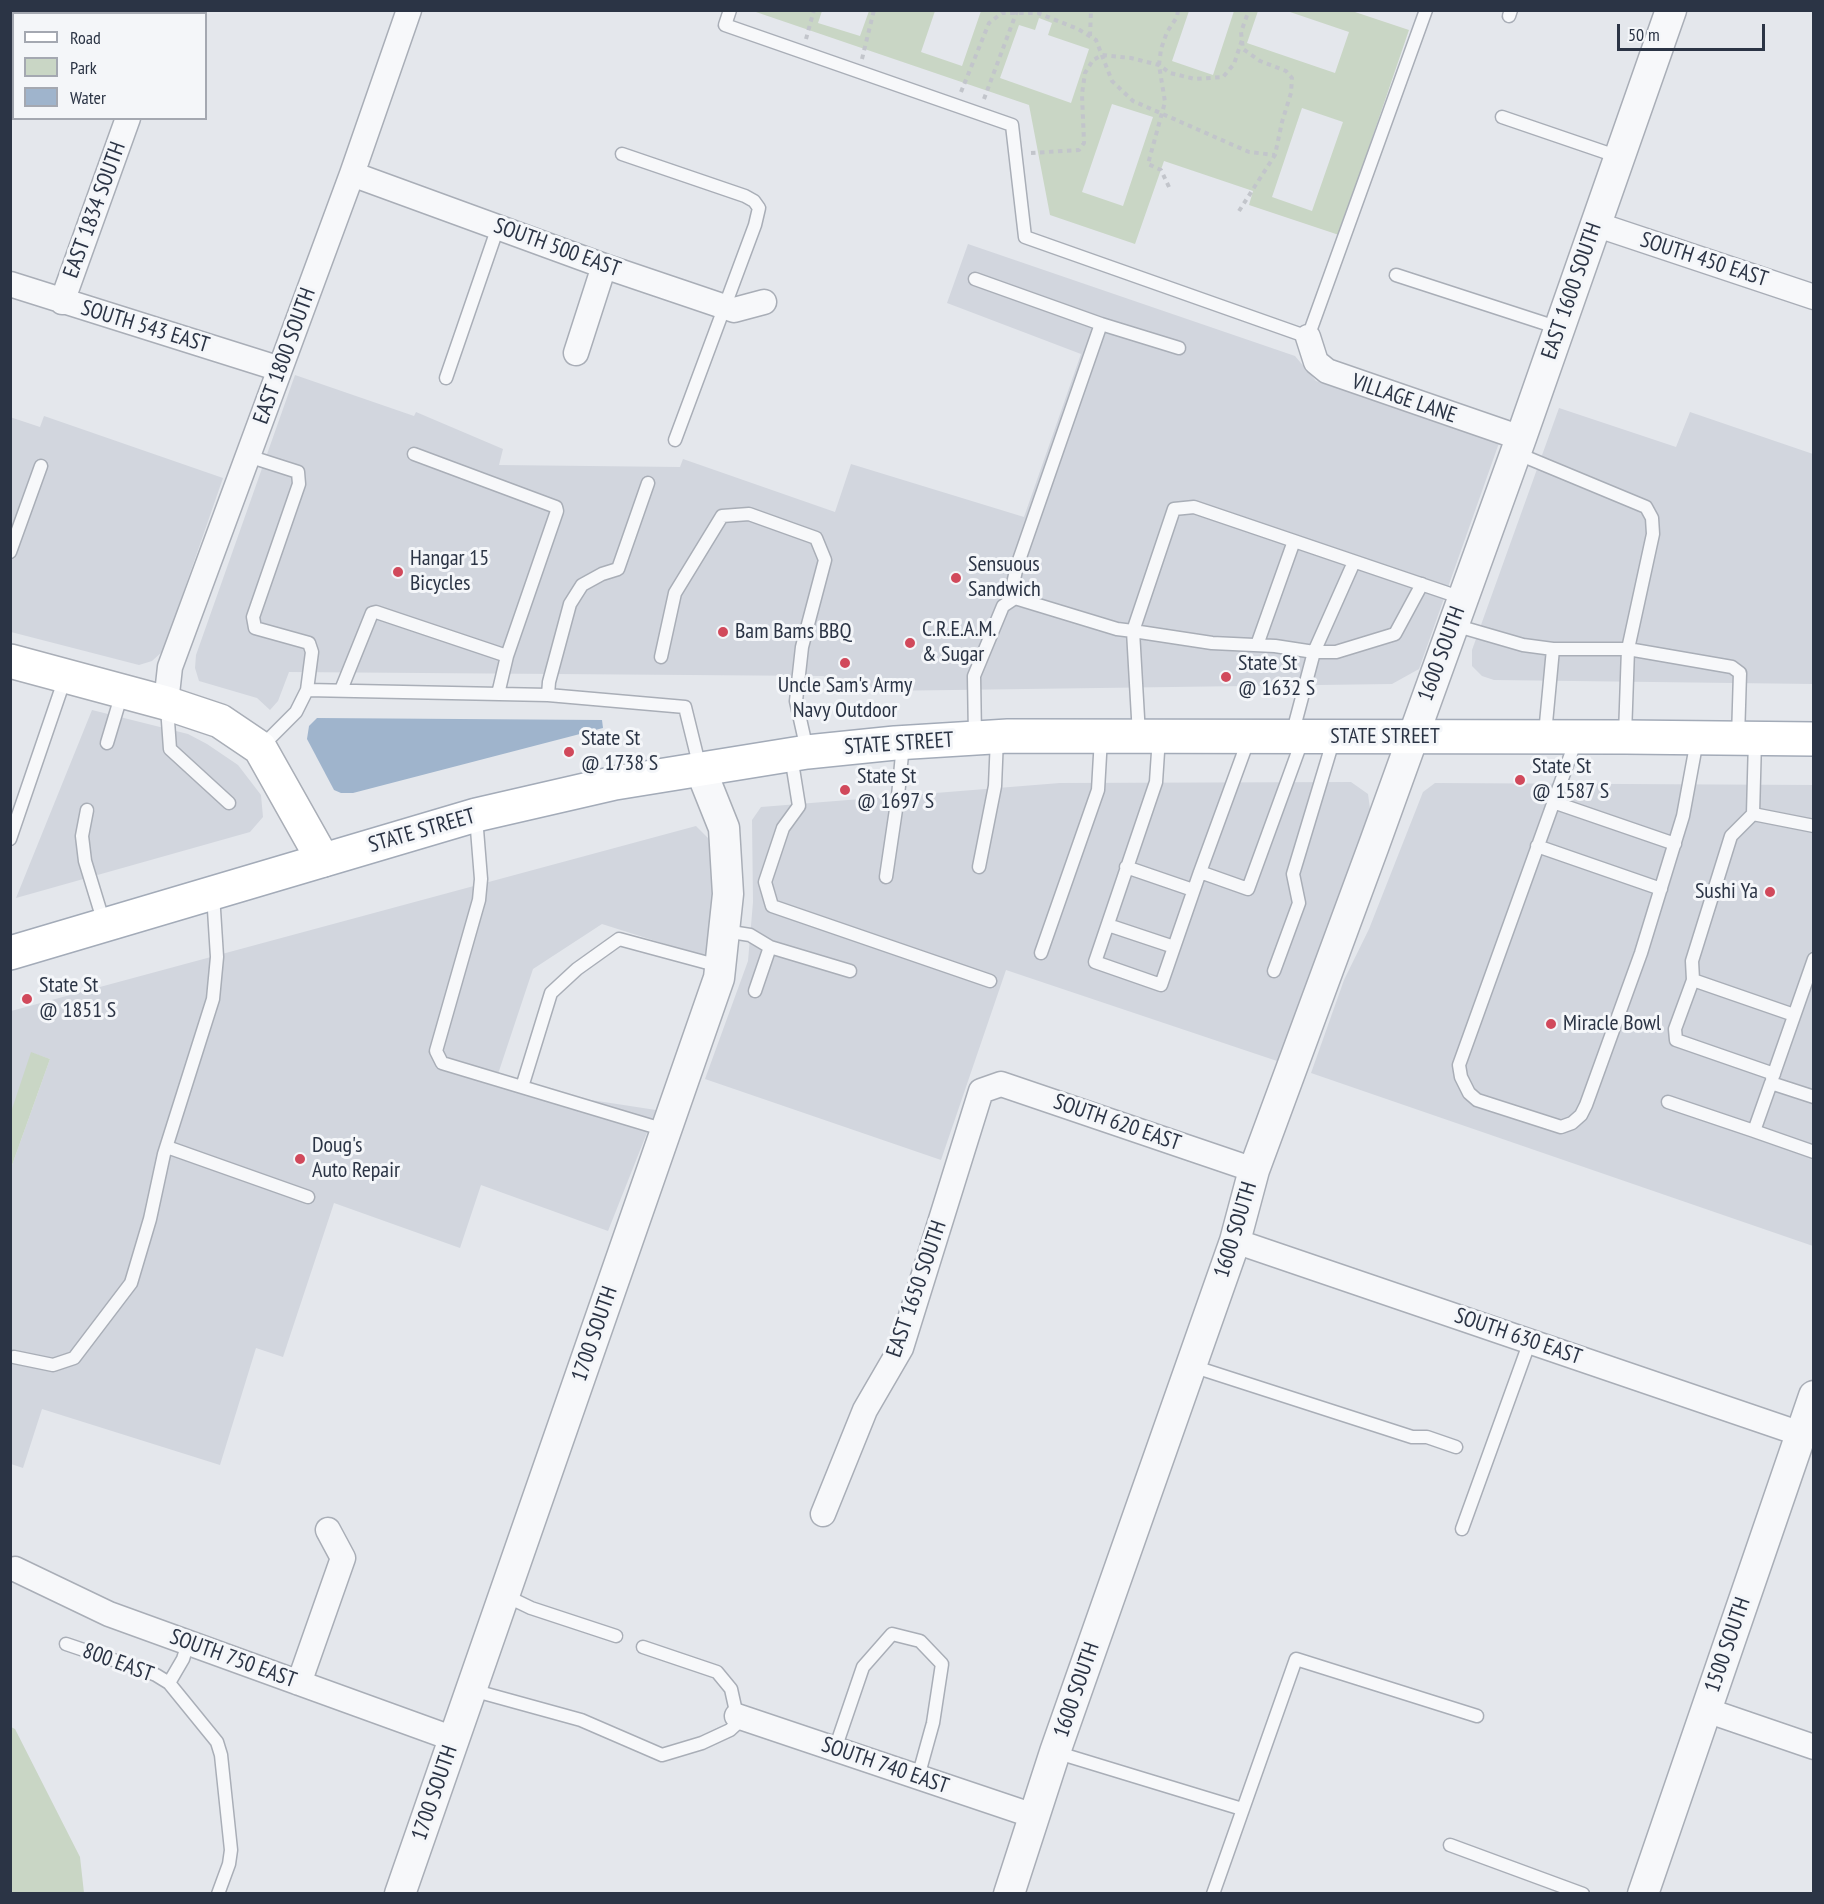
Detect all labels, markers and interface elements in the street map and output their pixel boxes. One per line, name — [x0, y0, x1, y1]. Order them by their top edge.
legend — [12, 12, 207, 120]
scale bar — [1620, 12, 1768, 50]
text: 50 m — [1628, 23, 1660, 46]
text: Road — [70, 26, 101, 49]
text: Park — [70, 56, 97, 79]
text: Water — [70, 86, 106, 109]
street label: EAST 1834 SOUTH — [58, 138, 132, 282]
street label: SOUTH 500 EAST — [490, 213, 624, 283]
street label: EAST 1600 SOUTH — [1536, 219, 1608, 363]
street label: SOUTH 450 EAST — [1637, 227, 1771, 293]
street label: EAST 1800 SOUTH — [248, 284, 322, 428]
street label: SOUTH 543 EAST — [78, 295, 212, 359]
street label: VILLAGE LANE — [1348, 369, 1460, 429]
place label: Hangar 15 Bicycles — [410, 546, 489, 598]
place label: Sensuous Sandwich — [968, 552, 1041, 604]
marker: Hangar 15 Bicycles — [391, 565, 405, 579]
marker: Sensuous Sandwich — [949, 571, 963, 585]
street label: 1600 SOUTH — [1413, 603, 1471, 705]
place label: C.R.E.A.M. & Sugar — [922, 617, 997, 668]
place label: Bam Bams BBQ — [735, 619, 852, 645]
marker: Bam Bams BBQ — [716, 625, 730, 639]
marker: C.R.E.A.M. & Sugar — [903, 636, 917, 650]
place label: State St @ 1632 S — [1238, 651, 1315, 702]
marker: Uncle Sam's Army Navy Outdoor — [838, 656, 852, 670]
marker: State St @ 1632 S — [1219, 670, 1233, 684]
place label: Uncle Sam's Army Navy Outdoor — [778, 673, 912, 724]
street label: STATE STREET — [1330, 724, 1440, 750]
place label: State St @ 1738 S — [581, 726, 658, 778]
street label: STATE STREET — [843, 727, 955, 761]
marker: State St @ 1738 S — [562, 745, 576, 759]
place label: State St @ 1587 S — [1532, 754, 1609, 806]
place label: State St @ 1697 S — [857, 764, 934, 816]
marker: State St @ 1587 S — [1513, 773, 1527, 787]
marker: State St @ 1697 S — [838, 783, 852, 797]
street label: STATE STREET — [366, 803, 478, 859]
place label: Sushi Ya — [1695, 879, 1758, 905]
marker: Sushi Ya — [1763, 885, 1777, 899]
place label: State St @ 1851 S — [39, 973, 116, 1024]
marker: State St @ 1851 S — [20, 992, 34, 1006]
place label: Miracle Bowl — [1563, 1011, 1661, 1037]
marker: Miracle Bowl — [1544, 1017, 1558, 1031]
street label: SOUTH 620 EAST — [1050, 1089, 1184, 1157]
place label: Doug's Auto Repair — [312, 1133, 400, 1184]
marker: Doug's Auto Repair — [293, 1152, 307, 1166]
street label: 1600 SOUTH — [1209, 1179, 1263, 1281]
street label: EAST 1650 SOUTH — [881, 1217, 953, 1361]
street label: 1700 SOUTH — [566, 1283, 624, 1385]
street label: SOUTH 630 EAST — [1451, 1303, 1585, 1371]
street label: 1500 SOUTH — [1699, 1594, 1757, 1696]
street label: SOUTH 750 EAST — [166, 1624, 300, 1694]
street label: 800 EAST — [79, 1638, 157, 1688]
street label: 1600 SOUTH — [1048, 1639, 1106, 1741]
street label: SOUTH 740 EAST — [818, 1732, 952, 1800]
street label: 1700 SOUTH — [406, 1742, 464, 1844]

